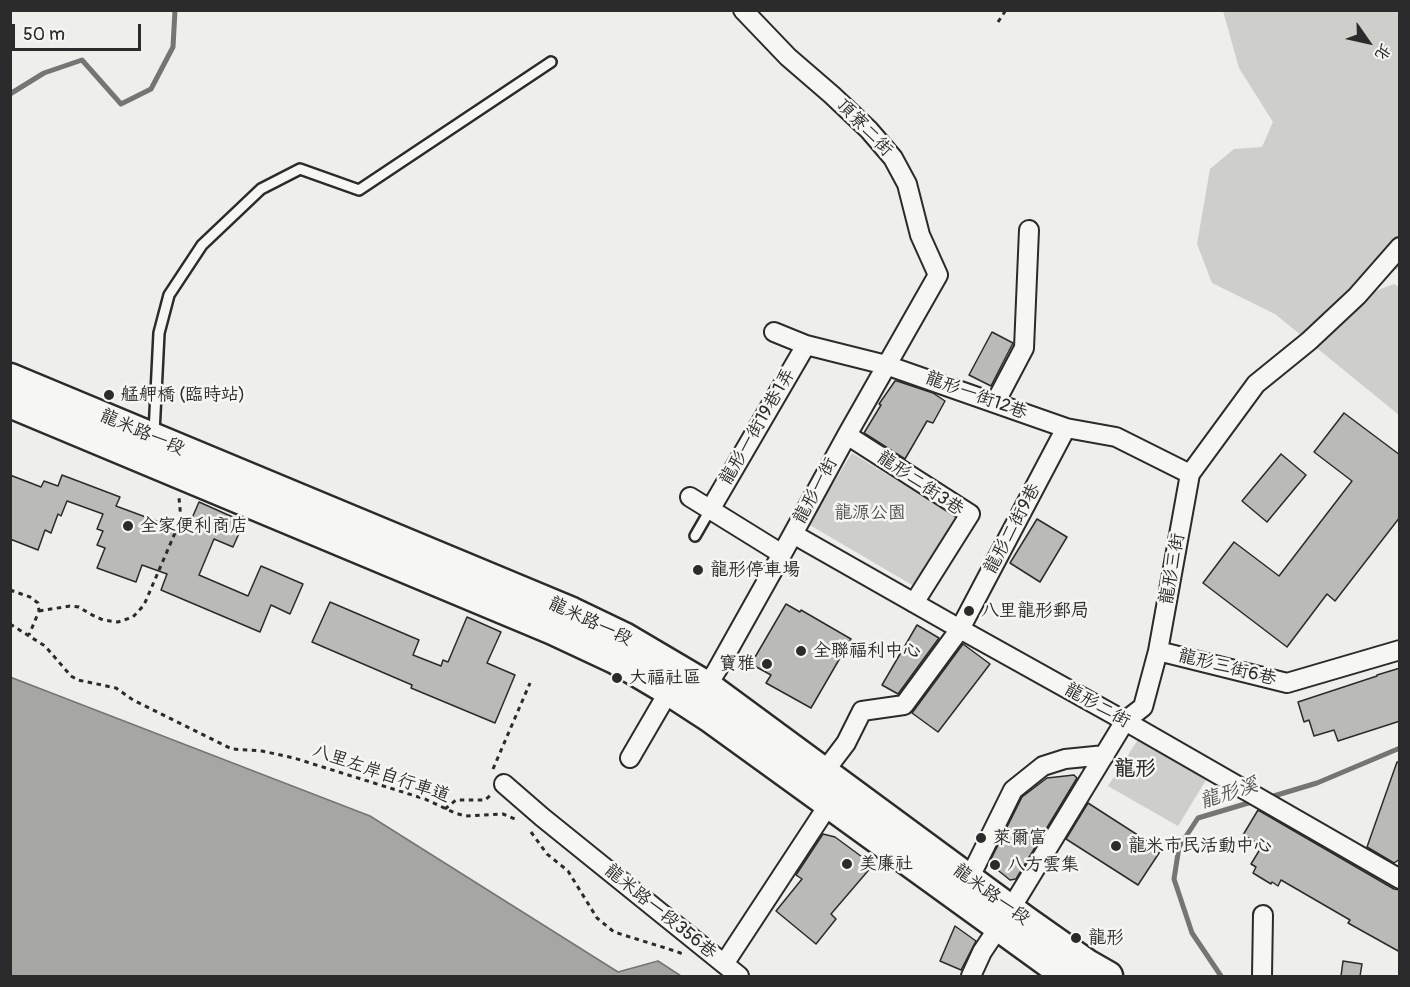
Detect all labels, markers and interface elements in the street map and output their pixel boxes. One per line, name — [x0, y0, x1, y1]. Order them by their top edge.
scale bar — [15, 12, 144, 50]
north arrow — [1338, 12, 1398, 72]
text: 50 m — [23, 23, 65, 46]
text: 北 — [1370, 40, 1396, 64]
street label: 頂寮二街 — [831, 95, 897, 161]
street label: 龍形一街19巷1弄 — [716, 365, 800, 489]
street label: 龍形一街12巷 — [922, 368, 1030, 424]
place label: 艋舺橋 (臨時站) — [121, 384, 245, 406]
marker: 艋舺橋 (臨時站) — [102, 388, 116, 402]
street label: 龍米路一段 — [96, 405, 188, 461]
street label: 龍形二街3巷 — [872, 447, 968, 521]
street label: 龍形一街 — [790, 454, 842, 528]
street label: 龍形二街9巷 — [980, 480, 1046, 578]
park label: 龍源公園 — [834, 502, 906, 524]
place label: 全家便利商店 — [140, 515, 248, 537]
marker: 全家便利商店 — [121, 519, 135, 533]
street label: 龍形三街 — [1156, 532, 1190, 606]
place label: 龍形停車場 — [710, 559, 800, 581]
marker: 龍形停車場 — [691, 563, 705, 577]
street label: 龍米路一段 — [545, 593, 635, 651]
place label: 八里龍形郵局 — [981, 600, 1089, 622]
marker: 八里龍形郵局 — [962, 604, 976, 618]
place label: 全聯福利中心 — [813, 640, 921, 662]
marker: 全聯福利中心 — [794, 644, 808, 658]
street label: 龍形三街6巷 — [1176, 645, 1278, 691]
place label: 寶雅 — [719, 653, 755, 675]
marker: 寶雅 — [760, 657, 774, 671]
place label: 大福社區 — [629, 667, 701, 689]
marker: 大福社區 — [610, 671, 624, 685]
street label: 龍形二街 — [1060, 679, 1134, 733]
street label: 八里左岸自行車道 — [309, 740, 453, 808]
district label: 龍形 — [1114, 757, 1156, 783]
water label: 龍形溪 — [1197, 773, 1261, 815]
place label: 萊爾富 — [993, 827, 1047, 849]
marker: 萊爾富 — [974, 831, 988, 845]
place label: 龍米市民活動中心 — [1128, 835, 1272, 857]
marker: 龍米市民活動中心 — [1109, 839, 1123, 853]
place label: 美廉社 — [859, 853, 913, 875]
place label: 八方雲集 — [1007, 854, 1079, 876]
marker: 美廉社 — [840, 857, 854, 871]
marker: 八方雲集 — [988, 858, 1002, 872]
street label: 龍米路一段356巷 — [599, 860, 721, 964]
street label: 龍米路一段 — [948, 860, 1034, 930]
place label: 龍形 — [1088, 927, 1124, 949]
marker: 龍形 — [1069, 931, 1083, 945]

